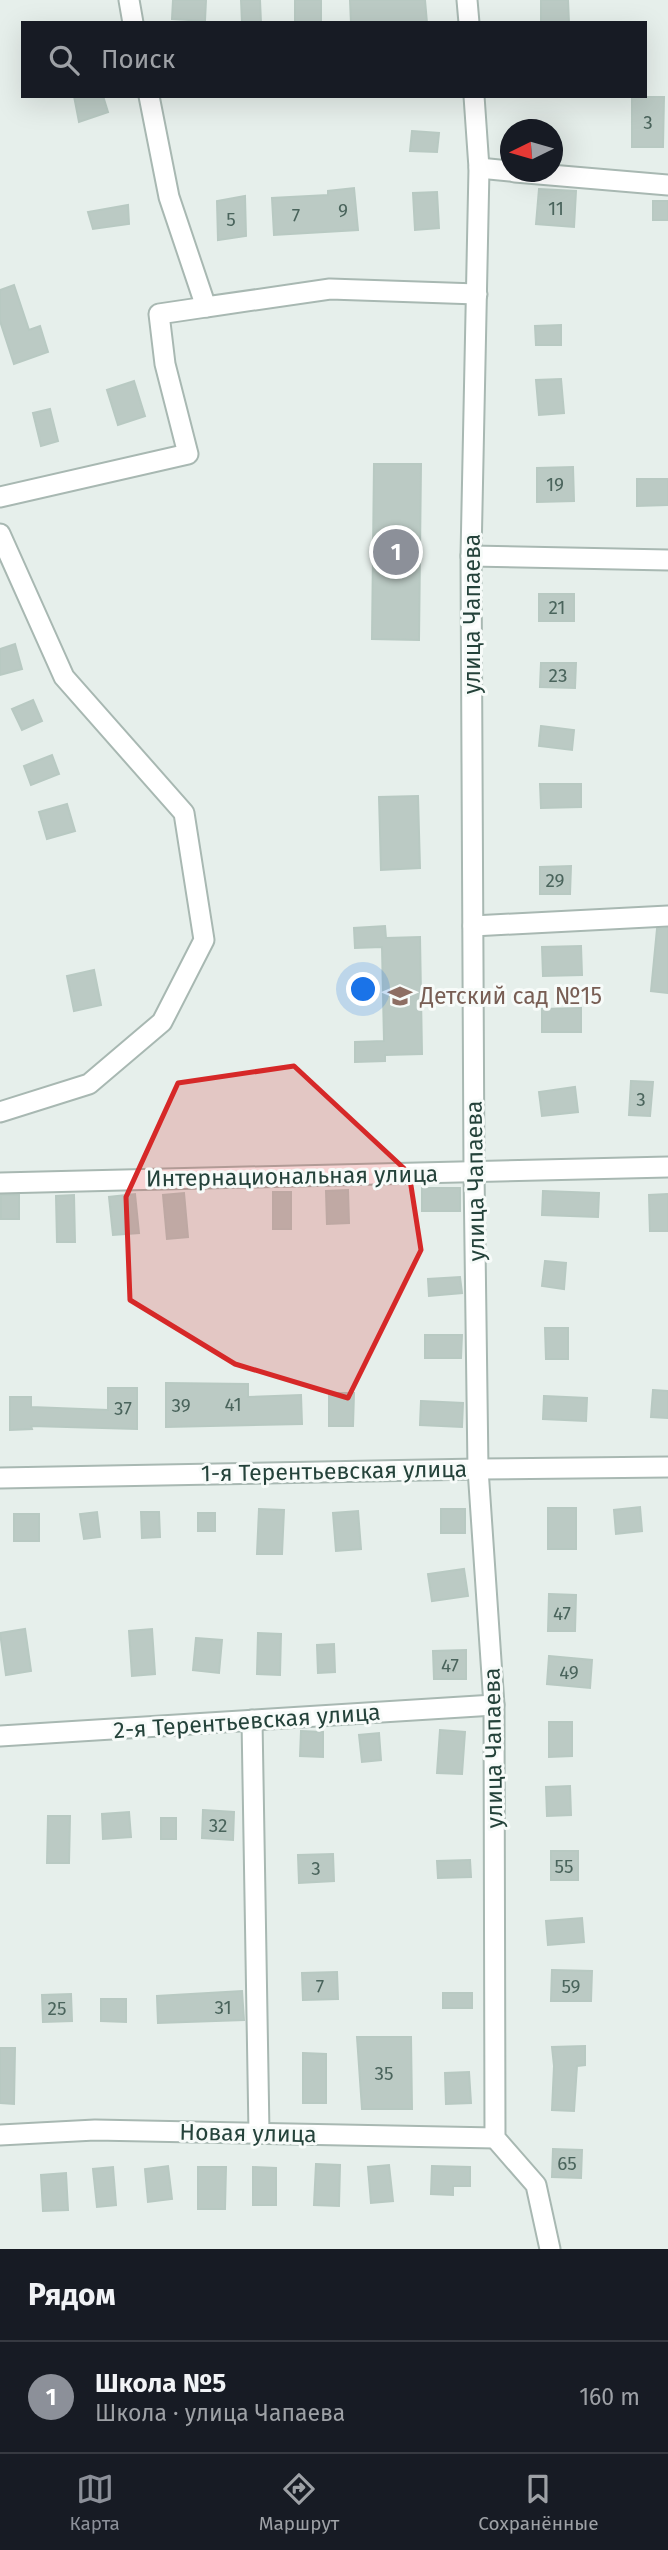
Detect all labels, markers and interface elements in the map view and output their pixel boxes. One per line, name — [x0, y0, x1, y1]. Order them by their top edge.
search box — [21, 21, 647, 98]
icon: search — [45, 41, 83, 79]
text: Поиск — [101, 44, 175, 75]
house number: 3 — [643, 111, 653, 134]
north arrow — [500, 119, 563, 182]
house number: 11 — [548, 197, 564, 220]
house number: 9 — [338, 199, 348, 222]
house number: 7 — [292, 204, 300, 227]
house number: 5 — [226, 208, 236, 231]
house number: 19 — [546, 473, 564, 496]
pin: 1 — [373, 526, 419, 578]
street label: улица Чапаева — [458, 534, 486, 694]
house number: 21 — [548, 596, 566, 619]
house number: 23 — [549, 664, 567, 687]
house number: 29 — [545, 869, 565, 892]
your location — [346, 972, 380, 1006]
school or university icon: Детский сад №15 — [386, 982, 414, 1010]
place label: Детский сад №15 — [419, 982, 602, 1010]
house number: 3 — [636, 1088, 646, 1111]
street label: улица Чапаева — [460, 1100, 490, 1262]
street label: Интернациональная улица — [146, 1159, 438, 1193]
house number: 41 — [224, 1393, 242, 1416]
house number: 39 — [171, 1394, 191, 1417]
house number: 37 — [114, 1397, 132, 1420]
street label: 1-я Терентьевская улица — [201, 1455, 467, 1487]
house number: 47 — [553, 1602, 571, 1625]
house number: 47 — [441, 1654, 459, 1677]
house number: 49 — [559, 1661, 579, 1684]
street label: улица Чапаева — [478, 1667, 508, 1829]
street label: 2-я Терентьевская улица — [113, 1698, 381, 1744]
house number: 32 — [209, 1814, 227, 1837]
house number: 55 — [555, 1855, 573, 1878]
house number: 3 — [311, 1857, 321, 1880]
house number: 7 — [316, 1975, 324, 1998]
house number: 59 — [561, 1975, 581, 1998]
house number: 31 — [214, 1996, 232, 2019]
house number: 25 — [48, 1997, 66, 2020]
house number: 35 — [374, 2062, 394, 2085]
street label: Новая улица — [179, 2118, 317, 2148]
house number: 65 — [557, 2152, 577, 2175]
text: Рядом — [28, 2277, 116, 2313]
text: Школа №5 — [95, 2368, 226, 2399]
text: 1 — [46, 2383, 56, 2411]
text: 160 m — [579, 2383, 640, 2411]
text: Школа · улица Чапаева — [95, 2399, 345, 2427]
tab: Карта — [69, 2470, 120, 2535]
tab: Маршрут — [259, 2470, 339, 2535]
tab: Сохранённые — [478, 2470, 599, 2535]

